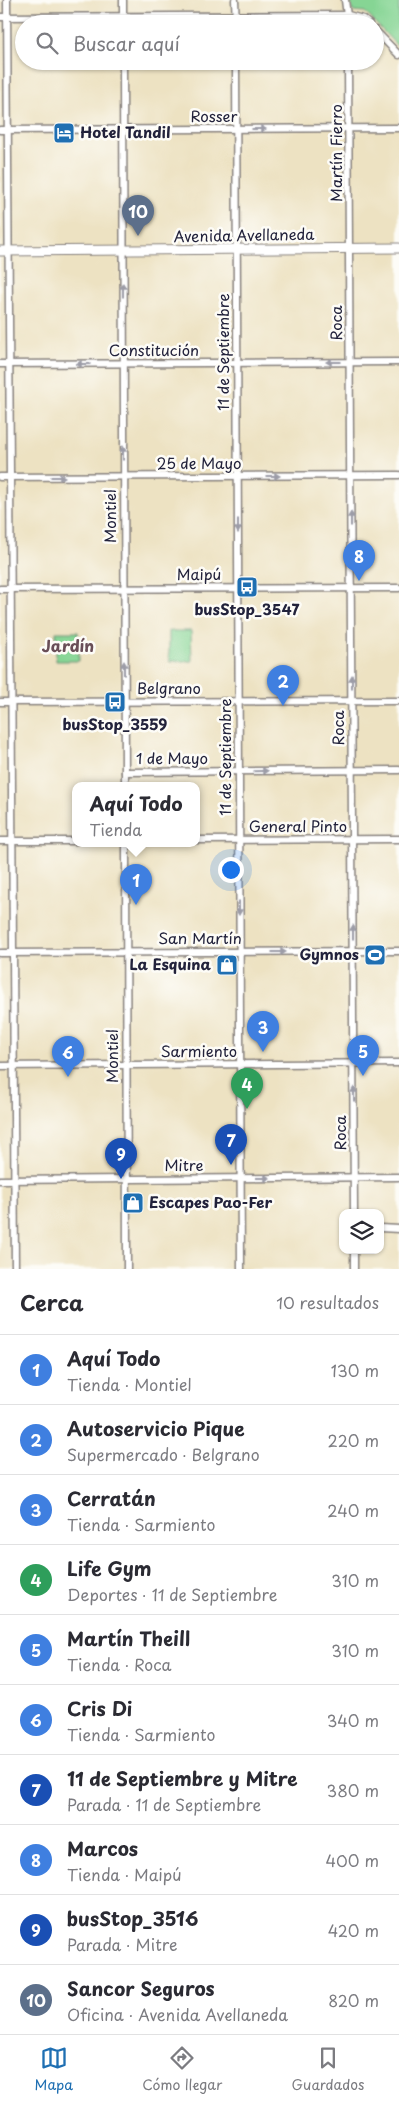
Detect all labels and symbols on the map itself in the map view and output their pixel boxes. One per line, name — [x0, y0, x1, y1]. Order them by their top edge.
street label: Rosser — [190, 104, 238, 127]
street label: Martín Fierro — [324, 104, 347, 202]
place label: Hotel Tandil — [80, 120, 171, 143]
hotel icon: Hotel Tandil — [52, 121, 76, 145]
one-way arrow — [251, 125, 267, 133]
pin: 10 — [122, 195, 154, 236]
street label: Avenida Avellaneda — [173, 222, 315, 247]
one-way arrow — [119, 282, 127, 298]
street label: 11 de Septiembre — [211, 293, 234, 411]
street label: Roca — [324, 305, 347, 341]
street label: Constitución — [109, 338, 199, 361]
one-way arrow — [325, 358, 341, 366]
one-way arrow — [75, 360, 91, 368]
one-way arrow — [119, 444, 127, 460]
street label: 25 de Mayo — [157, 451, 241, 474]
one-way arrow — [265, 472, 281, 480]
one-way arrow — [50, 473, 66, 481]
street label: Montiel — [98, 489, 121, 543]
one-way arrow — [347, 511, 355, 527]
one-way arrow — [234, 518, 242, 534]
pin: 8 — [343, 540, 375, 581]
street label: Maipú — [177, 562, 221, 585]
bus stop icon: busStop_3547 — [235, 575, 259, 599]
place label: busStop_3547 — [195, 597, 299, 620]
district label: Jardín — [42, 633, 94, 657]
one-way arrow — [120, 659, 128, 675]
pin: 2 — [267, 665, 299, 706]
one-way arrow — [348, 673, 356, 689]
street label: Belgrano — [137, 676, 201, 699]
bus stop icon: busStop_3559 — [103, 690, 127, 714]
street label: 11 de Septiembre — [213, 698, 236, 816]
street label: Roca — [326, 710, 349, 746]
place label: busStop_3559 — [63, 712, 167, 735]
street label: 1 de Mayo — [136, 746, 208, 769]
one-way arrow — [253, 767, 269, 775]
street label: General Pinto — [249, 814, 347, 837]
your location — [218, 857, 244, 883]
pin: 1 — [120, 864, 152, 905]
one-way arrow — [235, 900, 243, 916]
one-way arrow — [349, 923, 357, 939]
street label: San Martín — [158, 926, 242, 949]
place label: Gymnos — [300, 942, 359, 965]
sports icon: Gymnos — [363, 943, 387, 967]
one-way arrow — [271, 948, 287, 956]
place label: La Esquina — [129, 952, 212, 975]
shop icon: La Esquina — [215, 953, 239, 977]
pin: 3 — [247, 1011, 279, 1052]
street label: Montiel — [100, 1029, 123, 1083]
pin: 5 — [347, 1035, 379, 1076]
pin: 6 — [52, 1036, 84, 1077]
street label: Sarmiento — [161, 1039, 237, 1062]
pin: 4 — [231, 1068, 263, 1109]
one-way arrow — [349, 1086, 357, 1102]
street label: Roca — [328, 1115, 351, 1151]
pin: 7 — [215, 1124, 247, 1165]
pin: 9 — [105, 1138, 137, 1179]
street label: Mitre — [164, 1153, 204, 1176]
one-way arrow — [255, 1174, 271, 1182]
place label: Escapes Pao-Fer — [149, 1190, 272, 1213]
shop icon: Escapes Pao-Fer — [121, 1191, 145, 1215]

